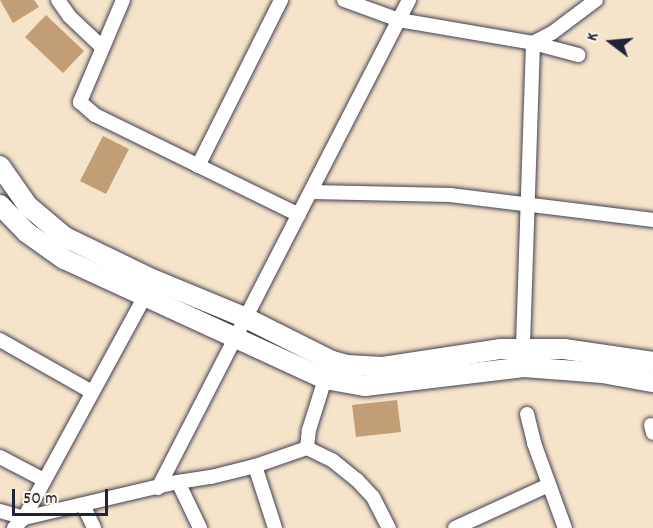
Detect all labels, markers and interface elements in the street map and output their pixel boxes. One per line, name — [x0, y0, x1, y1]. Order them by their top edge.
north arrow — [581, 12, 641, 72]
text: K — [581, 30, 605, 44]
scale bar — [15, 477, 111, 515]
text: 50 m — [23, 487, 58, 512]

